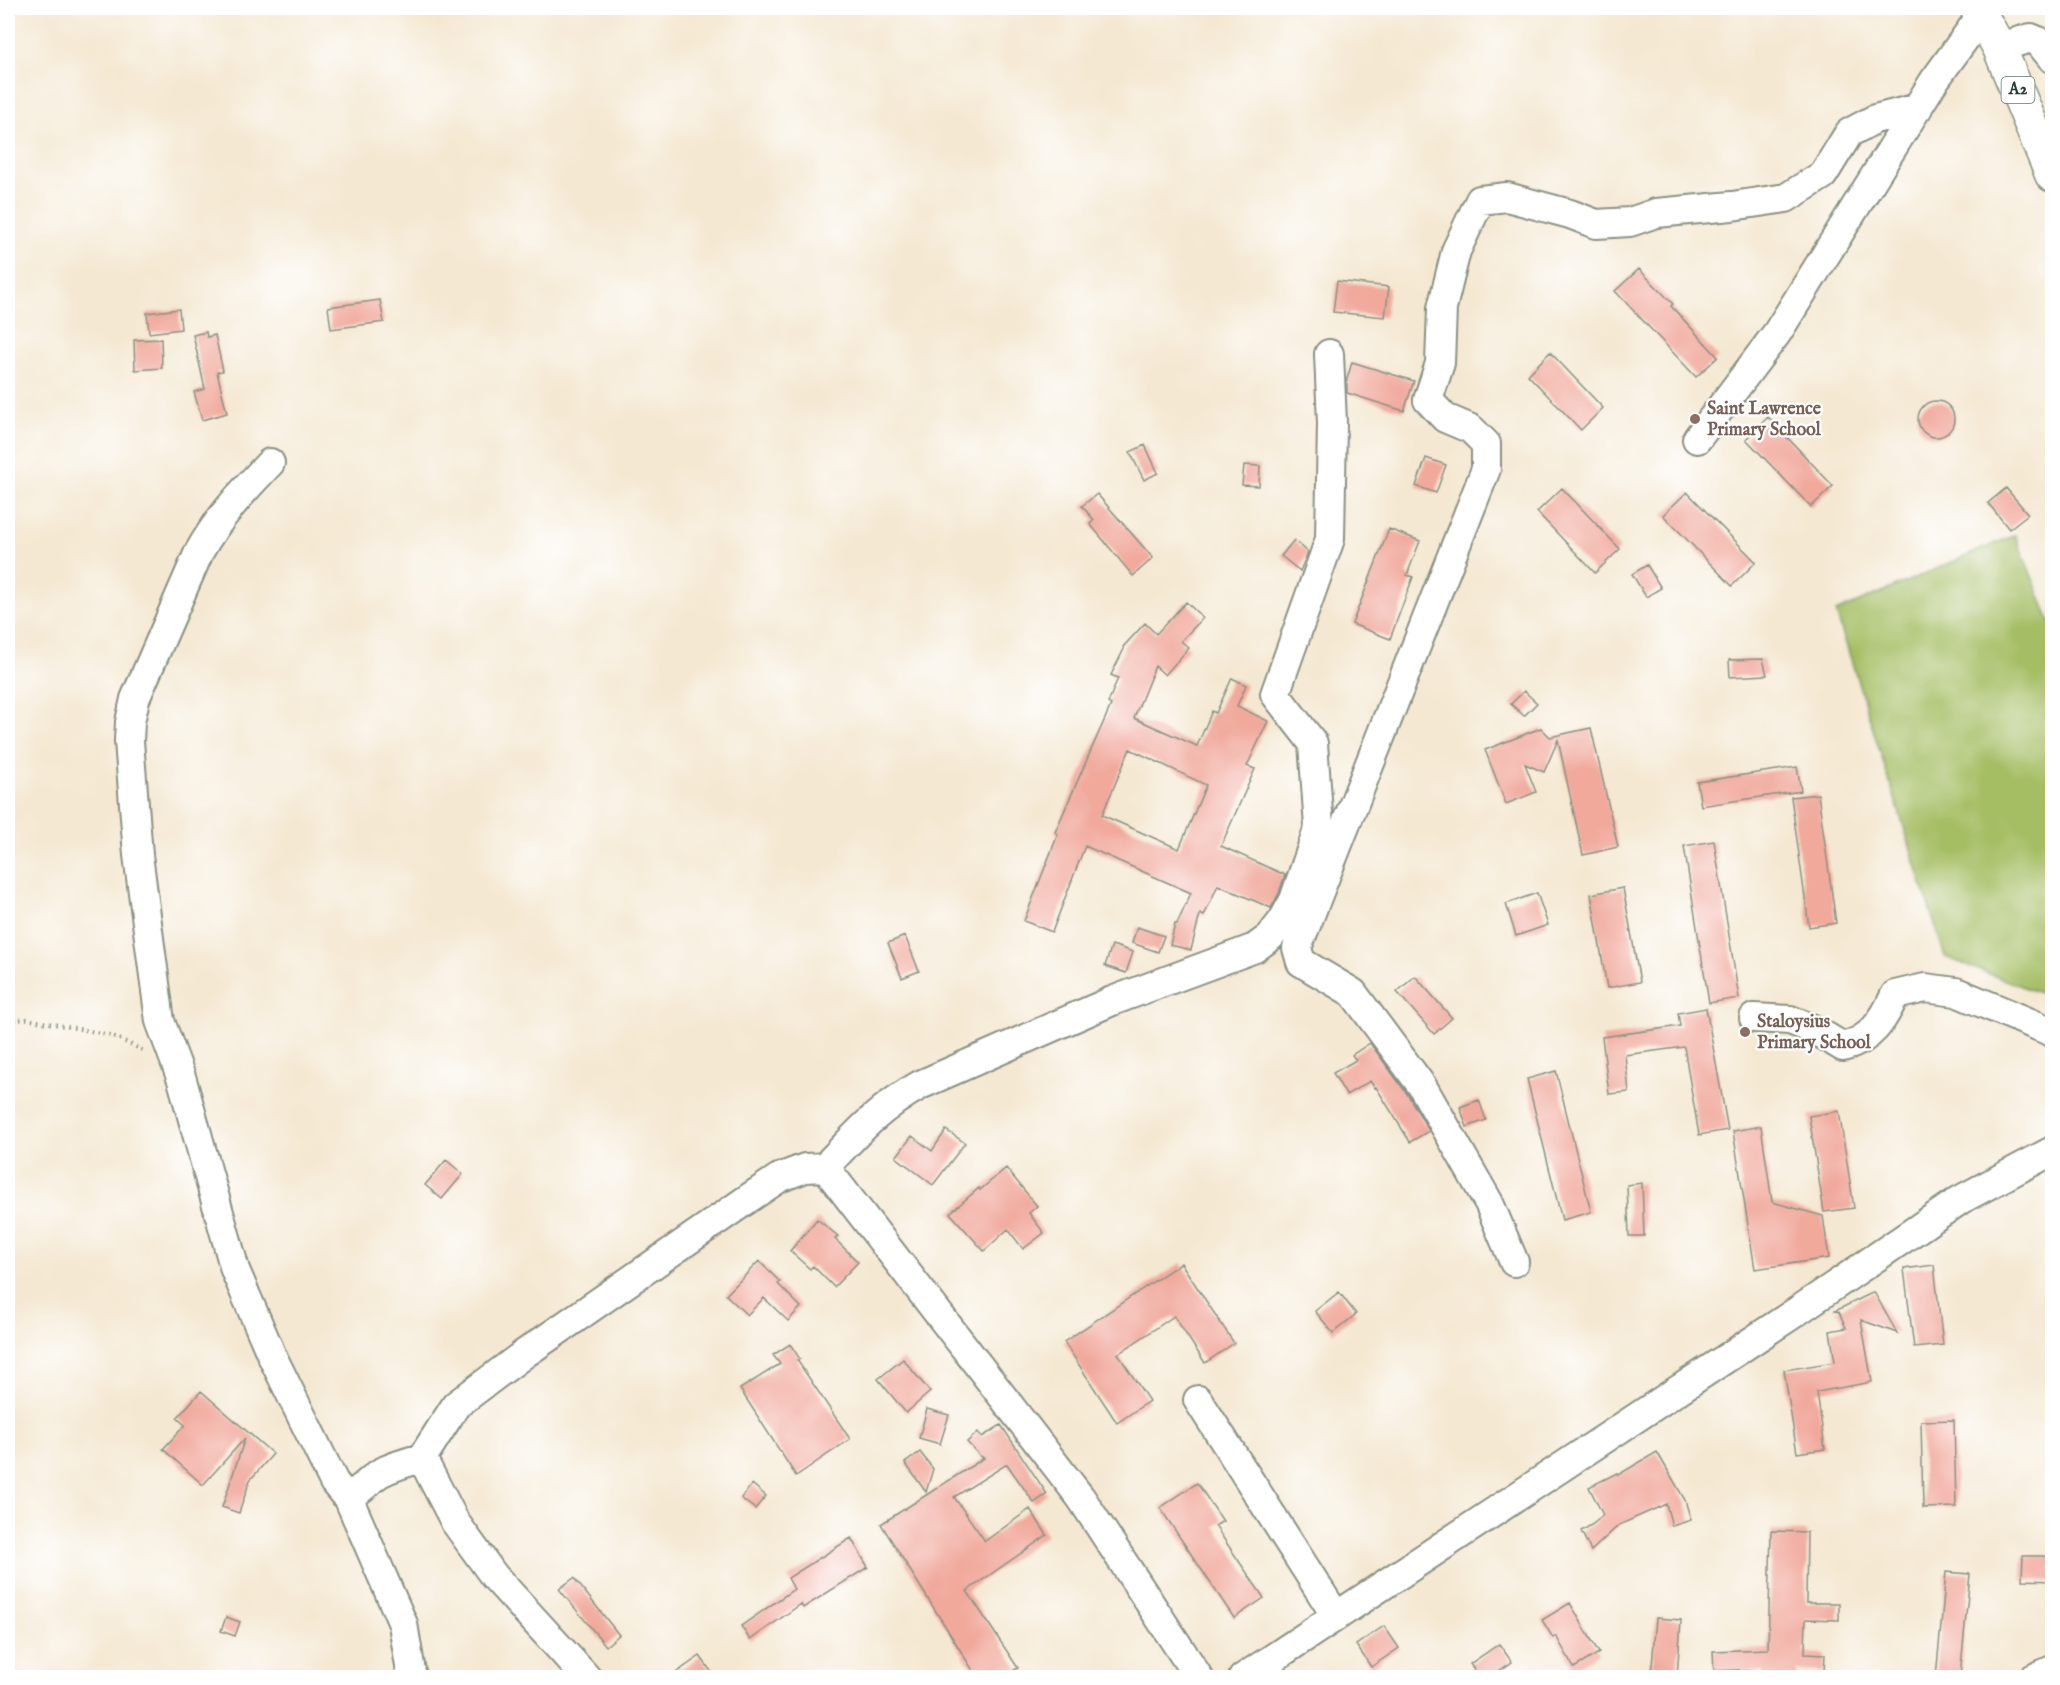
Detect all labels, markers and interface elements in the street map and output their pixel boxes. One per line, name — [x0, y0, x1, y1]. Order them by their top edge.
road number: A2 — [2002, 77, 2034, 103]
place label: Saint Lawrence Primary School — [1707, 398, 1822, 442]
marker: Saint Lawrence Primary School — [1688, 412, 1702, 426]
place label: Staloysius Primary School — [1757, 1011, 1872, 1055]
marker: Staloysius Primary School — [1738, 1025, 1752, 1039]

